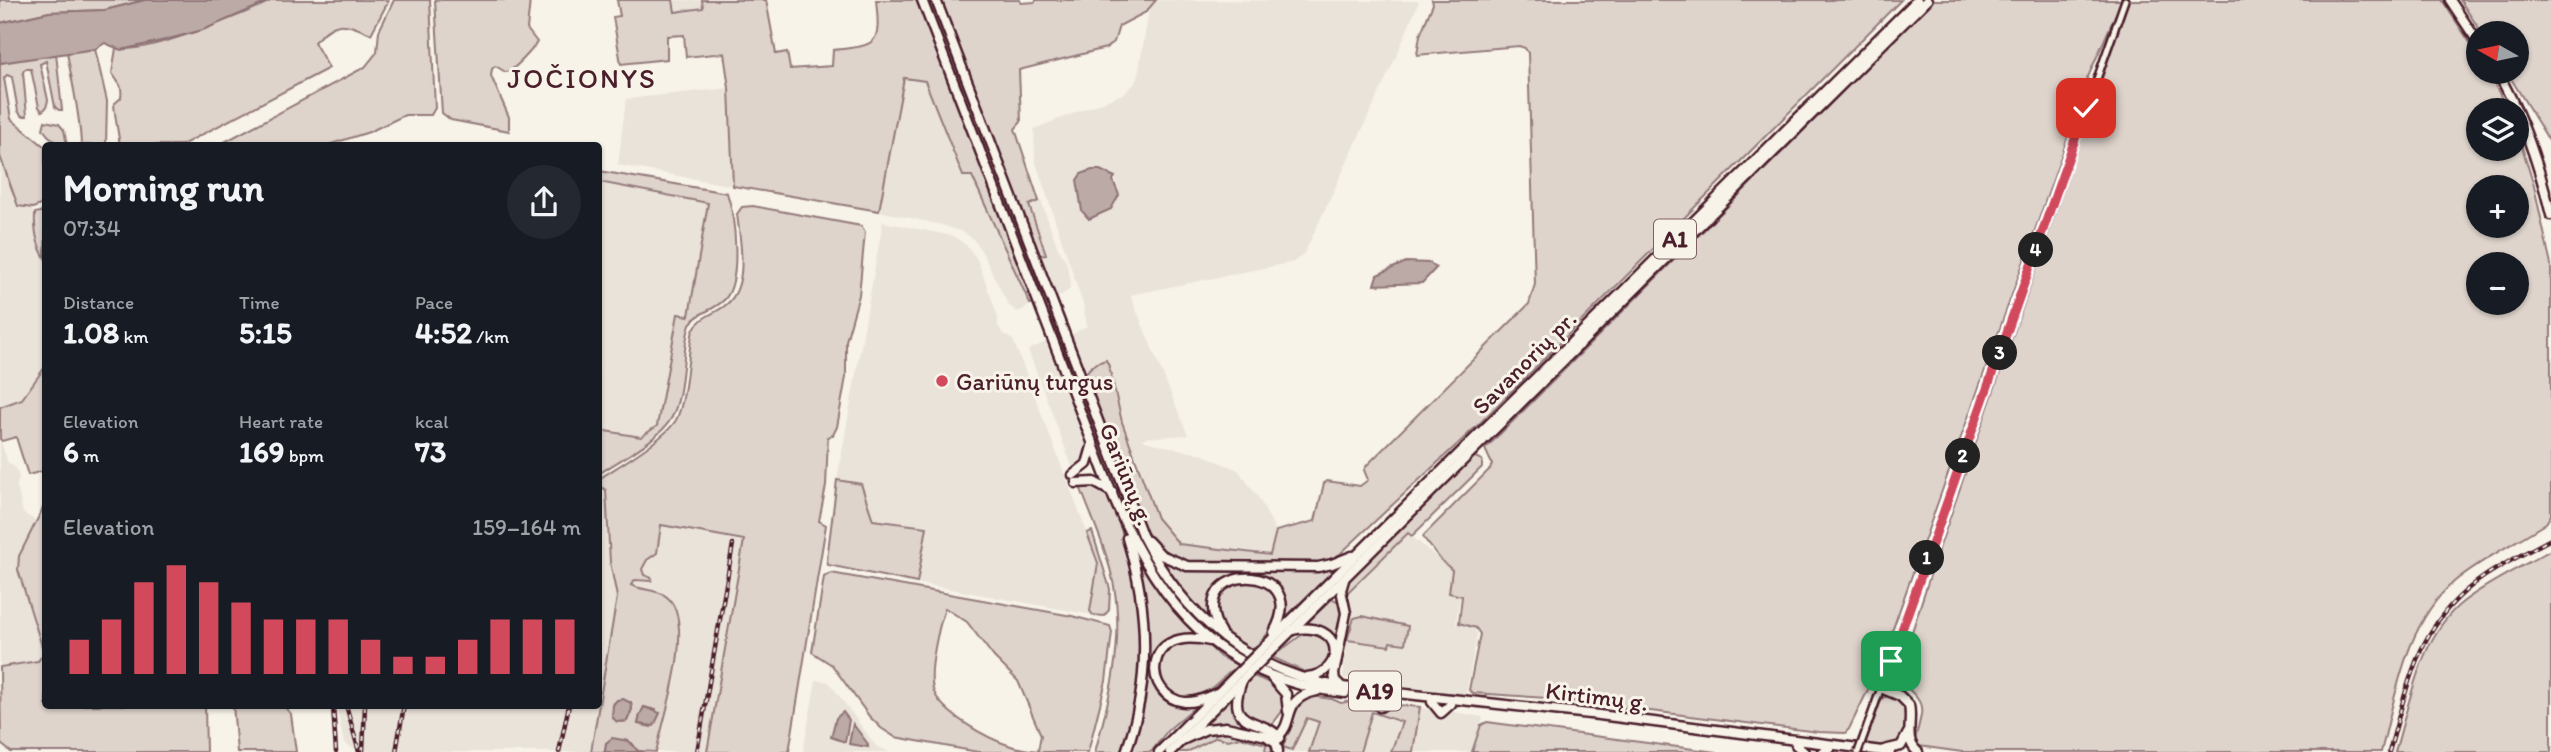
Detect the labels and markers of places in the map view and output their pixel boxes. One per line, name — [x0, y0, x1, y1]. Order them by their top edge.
pin — [2056, 78, 2116, 138]
pin: 4 — [2018, 232, 2054, 268]
pin: 3 — [1982, 336, 2018, 370]
place label: Gariūnų turgus — [956, 367, 1114, 396]
marker: Gariūnų turgus — [934, 373, 950, 389]
pin: 2 — [1946, 438, 1980, 474]
pin: 1 — [1910, 540, 1944, 576]
pin — [1861, 631, 1921, 691]

